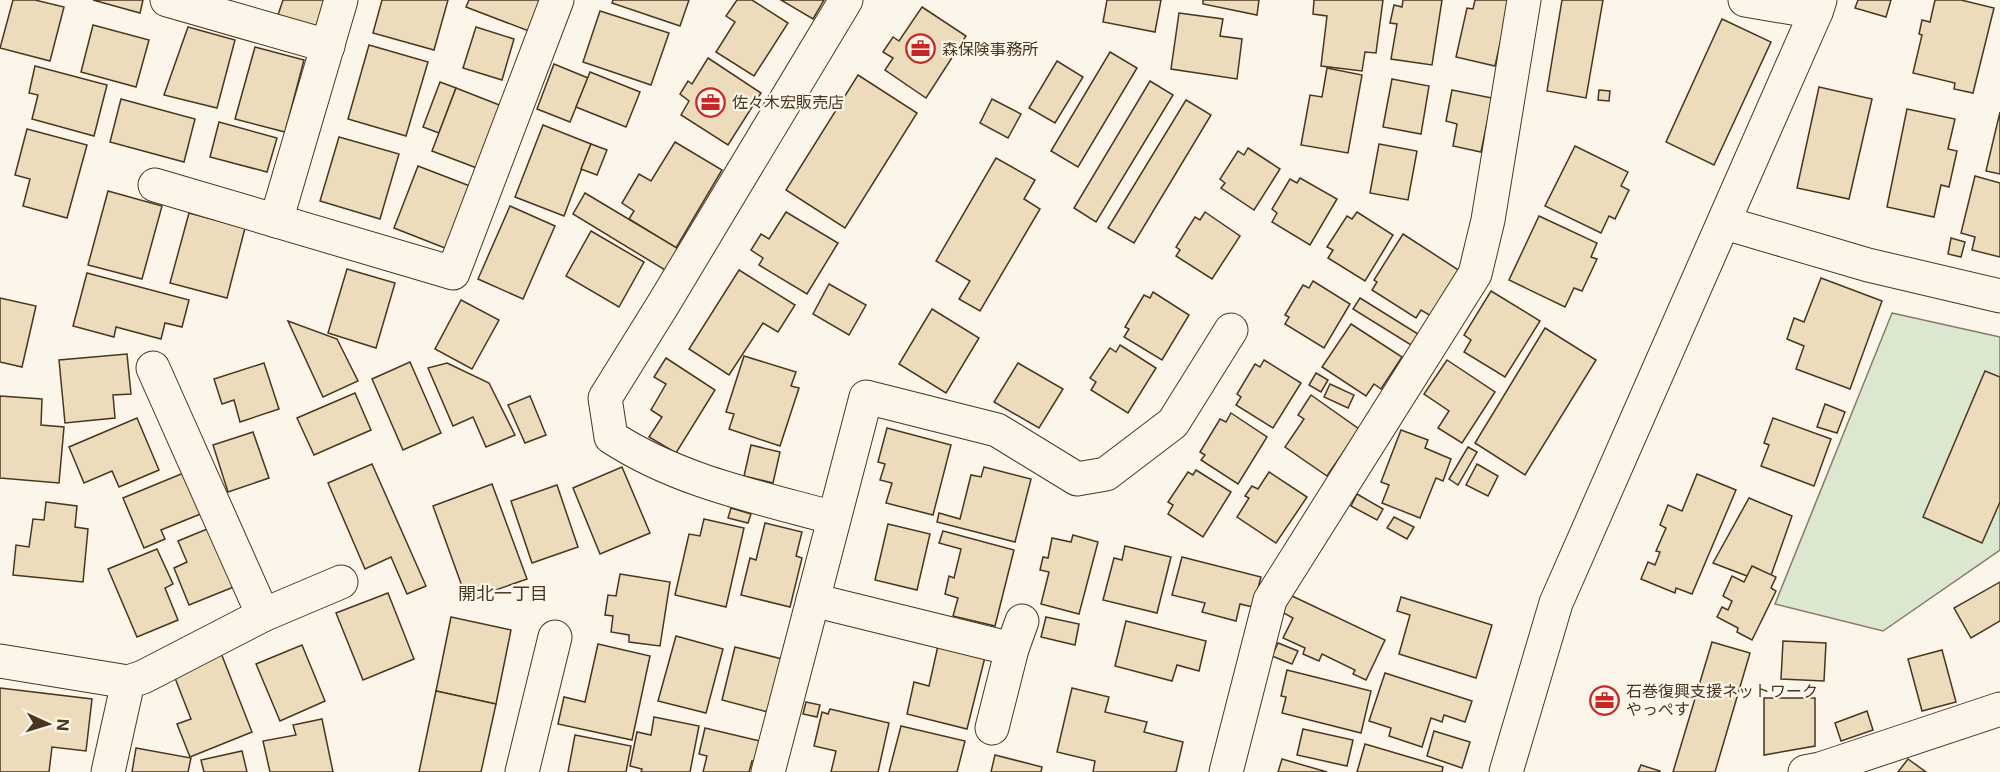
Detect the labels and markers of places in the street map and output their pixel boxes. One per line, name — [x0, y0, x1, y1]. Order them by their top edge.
office icon: 森保険事務所 — [905, 33, 937, 65]
place label: 森保険事務所 — [942, 39, 1038, 59]
office icon: 佐々木宏販売店 — [695, 86, 727, 118]
place label: 佐々木宏販売店 — [732, 92, 844, 112]
place label: 石巻復興支援ネットワーク やっぺす — [1626, 681, 1818, 719]
office icon: 石巻復興支援ネットワーク やっぺす — [1589, 684, 1621, 716]

